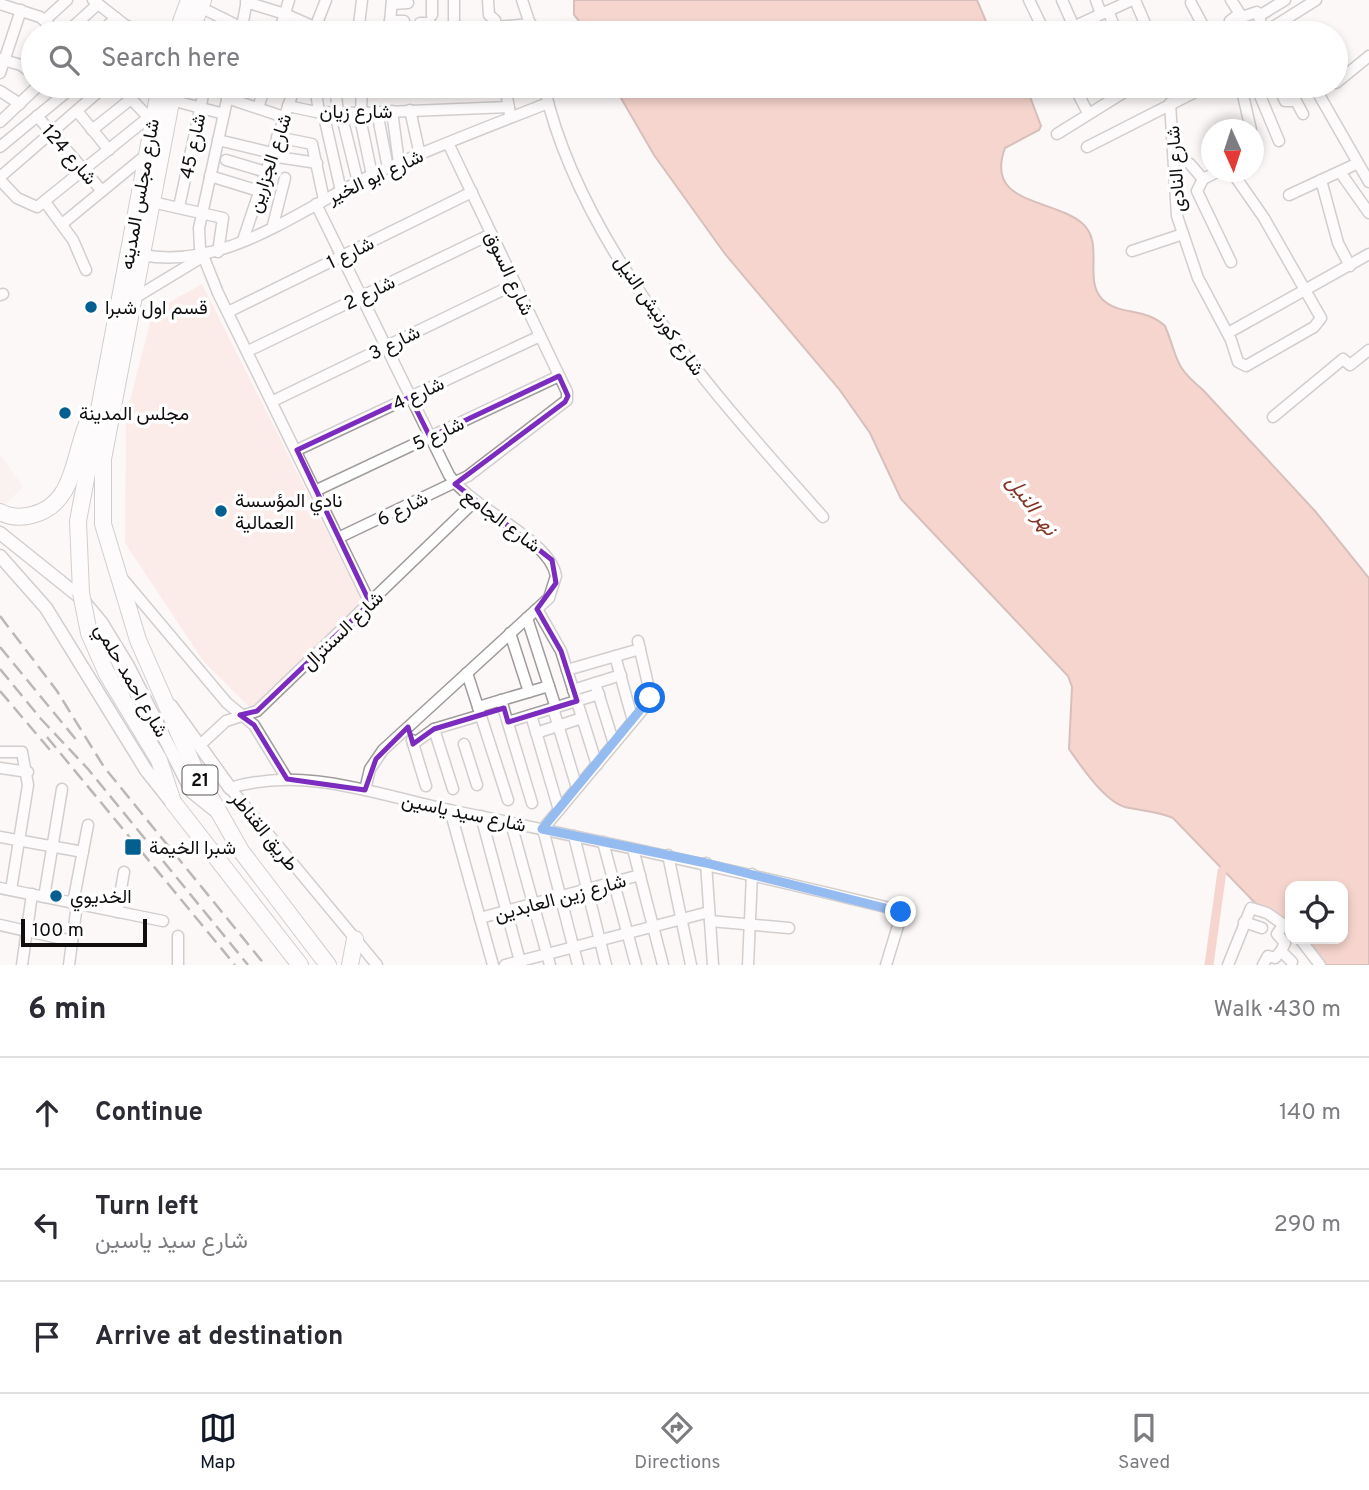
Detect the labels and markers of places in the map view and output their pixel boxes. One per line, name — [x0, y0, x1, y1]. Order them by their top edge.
place label: قسم اول شبرا — [105, 297, 208, 321]
marker: قسم اول شبرا — [83, 299, 99, 315]
place label: مجلس المدينة — [79, 403, 189, 427]
marker: مجلس المدينة — [57, 405, 73, 421]
place label: نادي المؤسسة العمالية — [235, 490, 342, 536]
marker: نادي المؤسسة العمالية — [213, 503, 229, 519]
marker: شبرا الخيمة — [123, 837, 143, 857]
place label: شبرا الخيمة — [149, 837, 236, 861]
place label: الخديوي — [70, 886, 132, 912]
marker: الخديوي — [48, 888, 64, 904]

